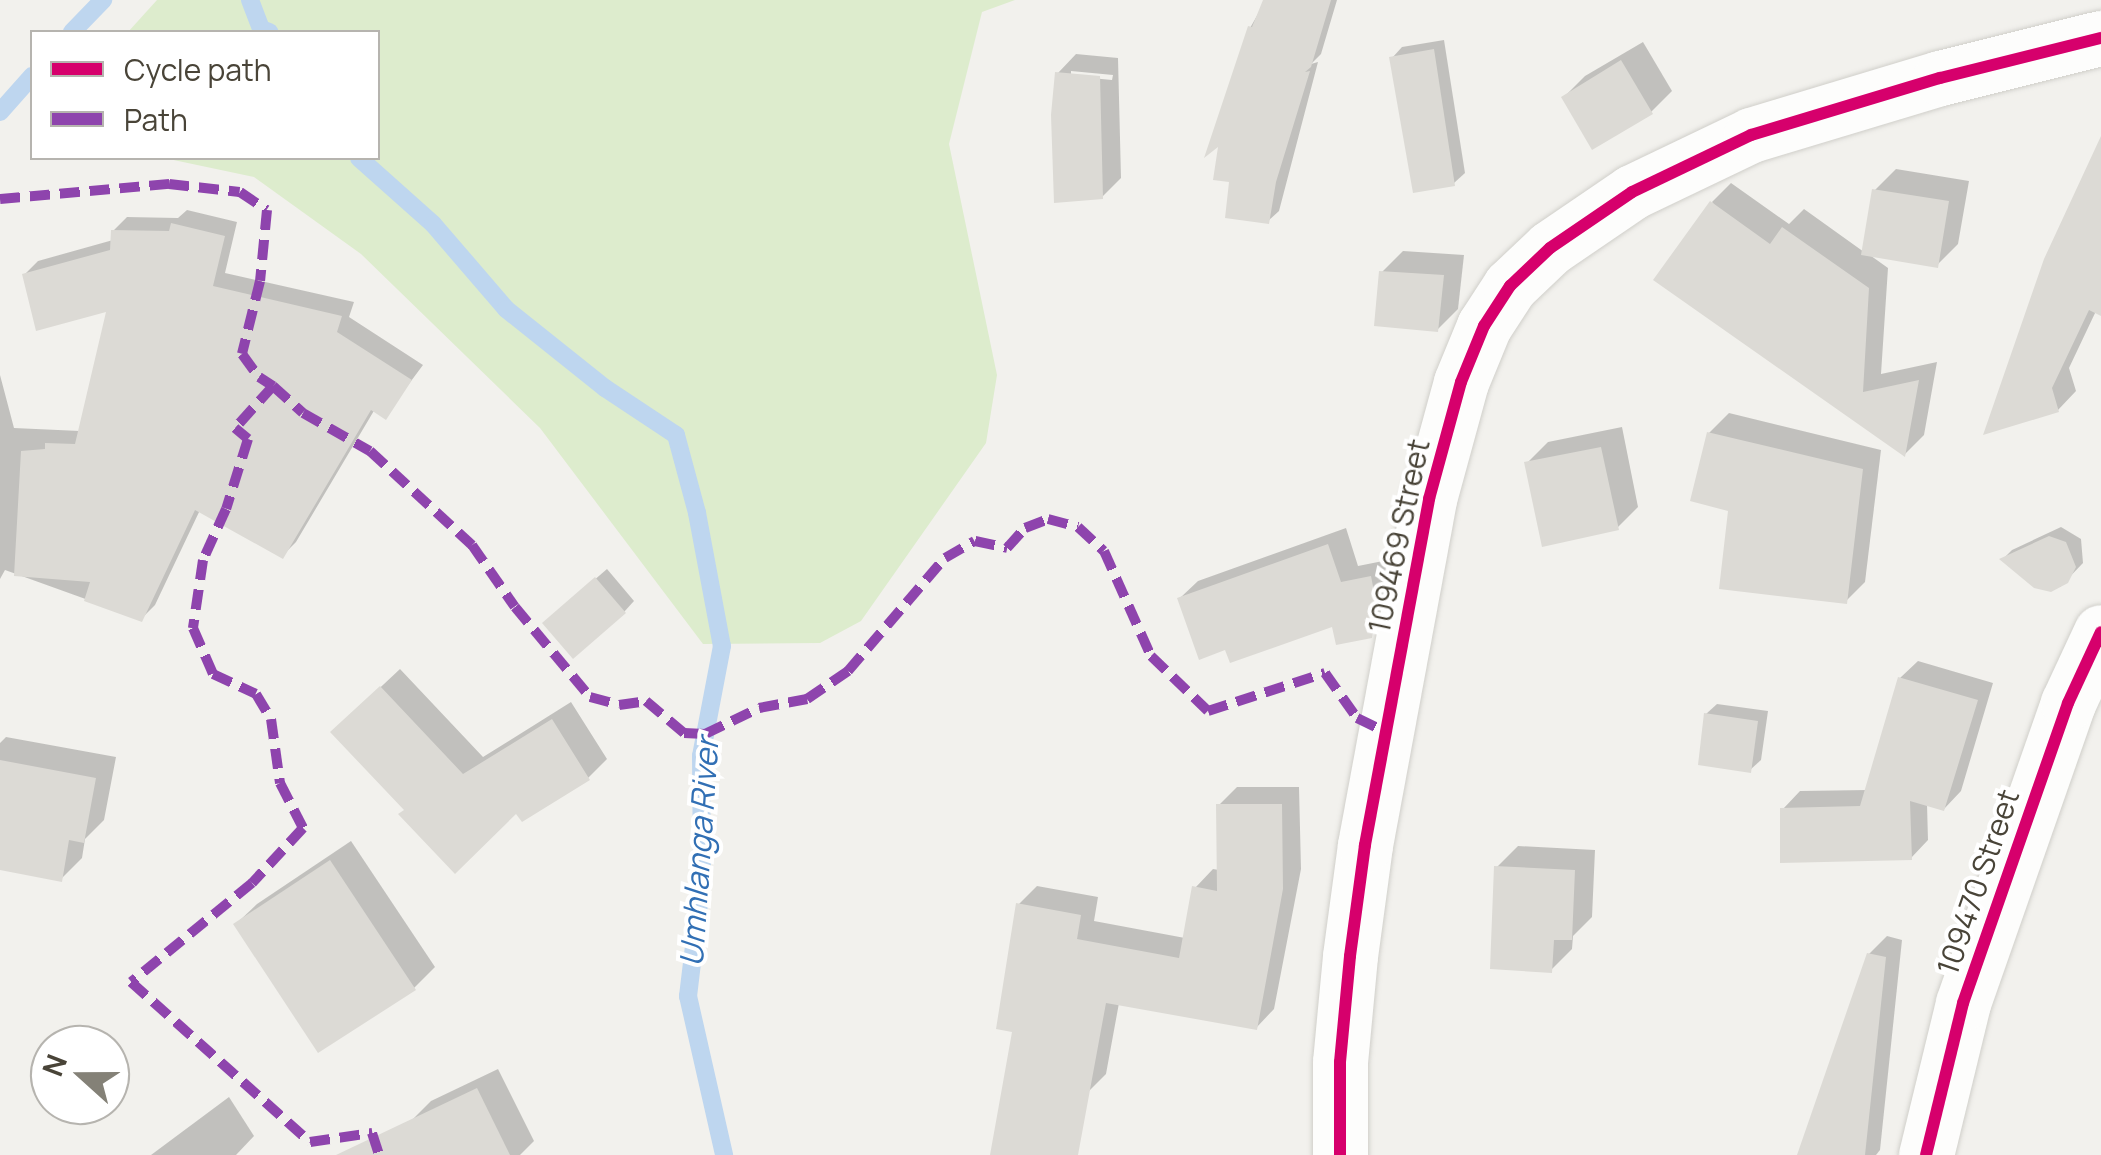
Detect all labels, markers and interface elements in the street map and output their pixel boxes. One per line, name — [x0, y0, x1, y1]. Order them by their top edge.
legend — [30, 30, 380, 160]
text: Cycle path — [124, 49, 272, 90]
text: Path — [124, 99, 188, 140]
street label: 109469 Street — [1361, 436, 1437, 636]
water label: Umhlanga River — [672, 736, 726, 968]
street label: 109470 Street — [1929, 785, 2027, 979]
north arrow — [30, 1025, 130, 1125]
text: N — [33, 1049, 75, 1081]

